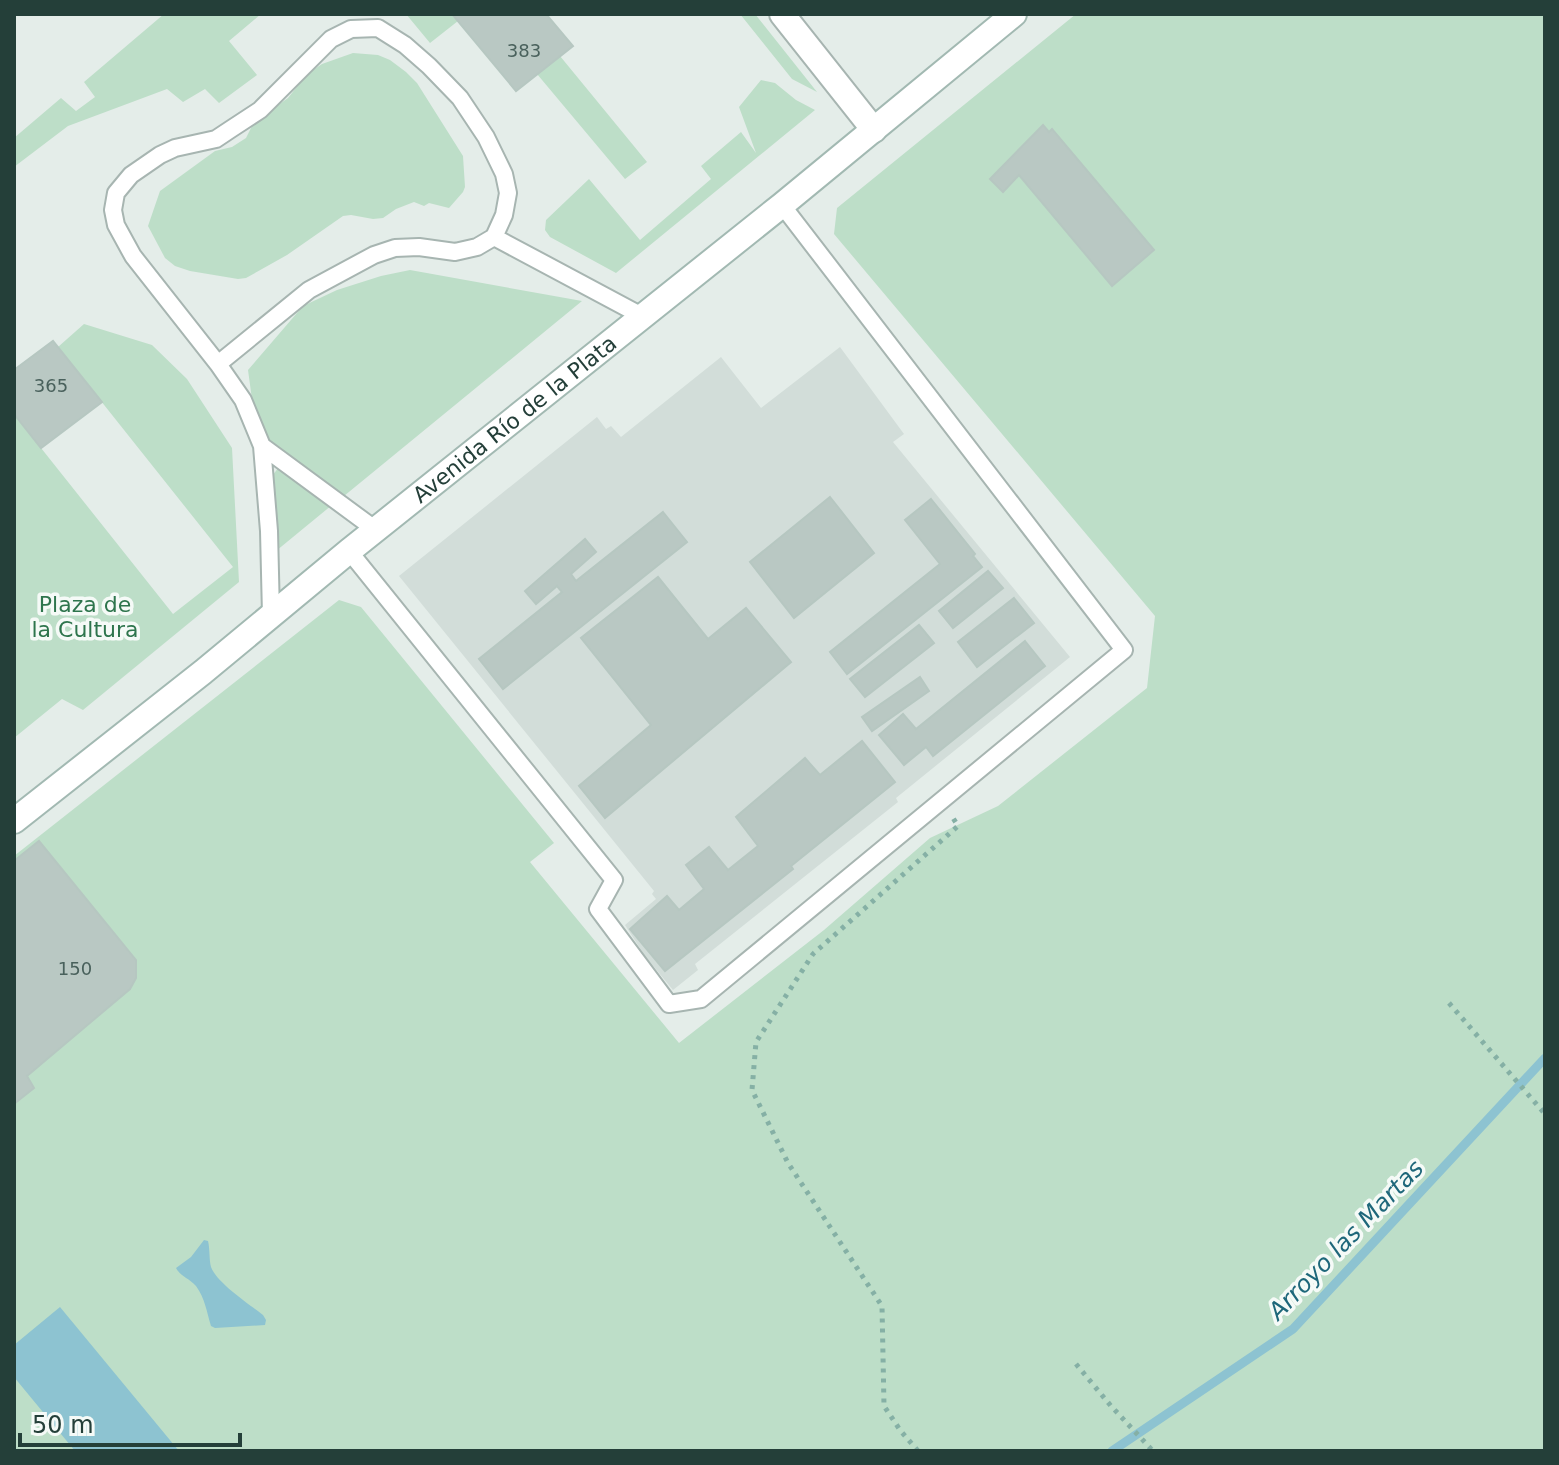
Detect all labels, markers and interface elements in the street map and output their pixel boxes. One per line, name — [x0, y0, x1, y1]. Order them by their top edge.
house number: 383 — [507, 40, 541, 61]
street label: Avenida Río de la Plata — [408, 331, 621, 508]
house number: 365 — [34, 375, 68, 396]
park label: Plaza de la Cultura — [31, 592, 139, 642]
house number: 150 — [58, 958, 92, 979]
water label: Arroyo las Martas — [1261, 1154, 1429, 1327]
scale bar — [20, 1397, 240, 1447]
text: 50 m — [32, 1411, 94, 1439]

